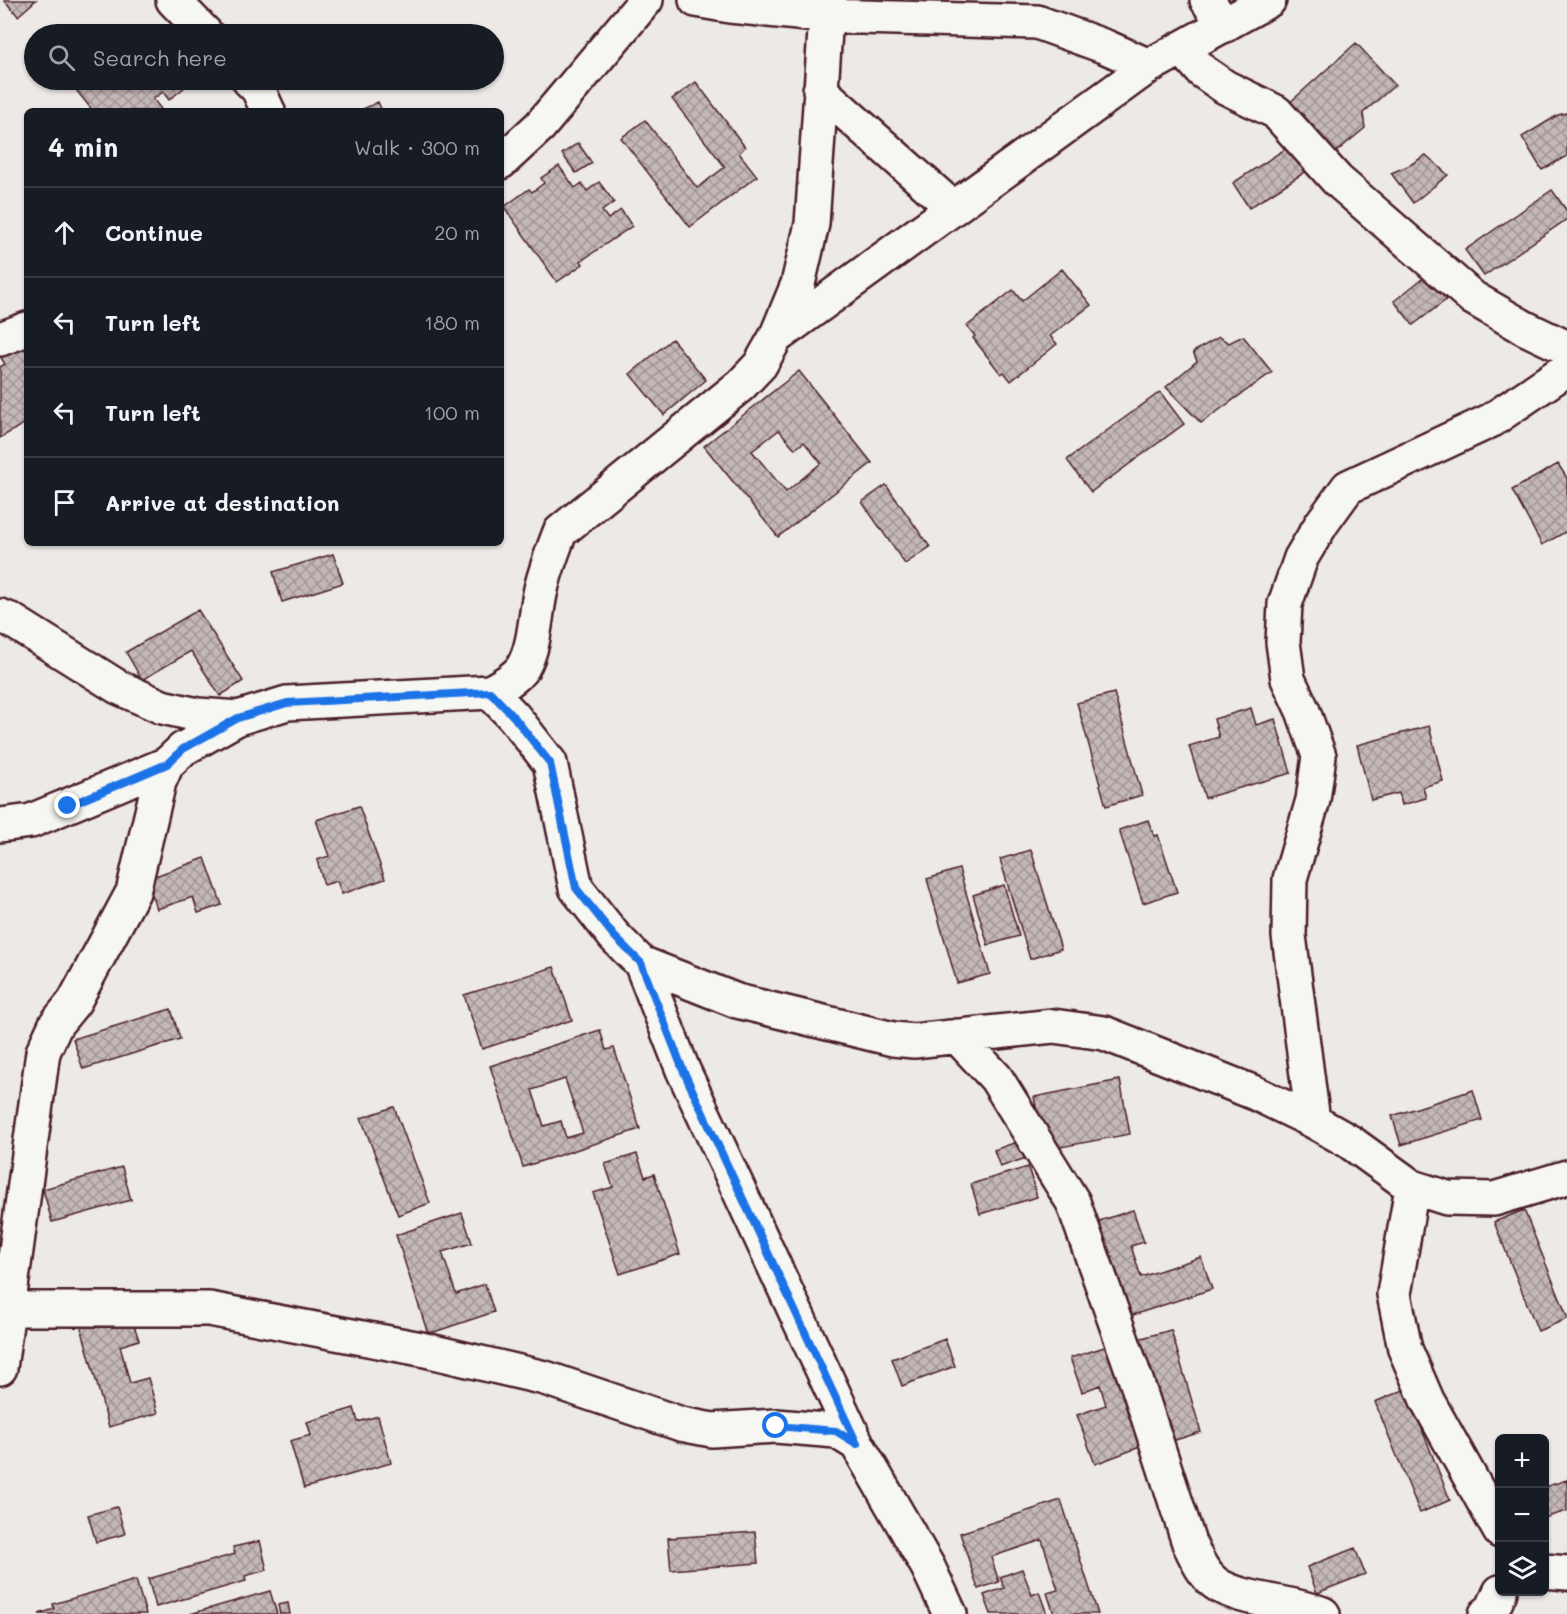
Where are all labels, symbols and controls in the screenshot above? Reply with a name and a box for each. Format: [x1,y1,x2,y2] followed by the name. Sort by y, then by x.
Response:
[24,24,504,90] search box
[45,41,78,74] icon: search
[93,43,227,72] text: Search here
[48,130,118,164] text: 4 min
[354,134,480,160] text: Walk · 300 m
[48,216,81,249] icon: ahead
[105,218,203,247] text: Continue
[434,219,480,245] text: 20 m
[48,306,81,339] icon: left
[105,308,201,337] text: Turn left
[424,309,480,335] text: 180 m
[48,396,81,429] icon: left
[105,398,201,427] text: Turn left
[424,399,480,425] text: 100 m
[48,486,81,519] icon: arrive
[105,488,340,517] text: Arrive at destination
[54,792,80,818] route end
[762,1412,788,1438] route start
[1495,1434,1549,1596] map controls
[1495,1434,1549,1488] button: +
[1495,1488,1549,1542] button: −
[1495,1542,1549,1596] button: layers

